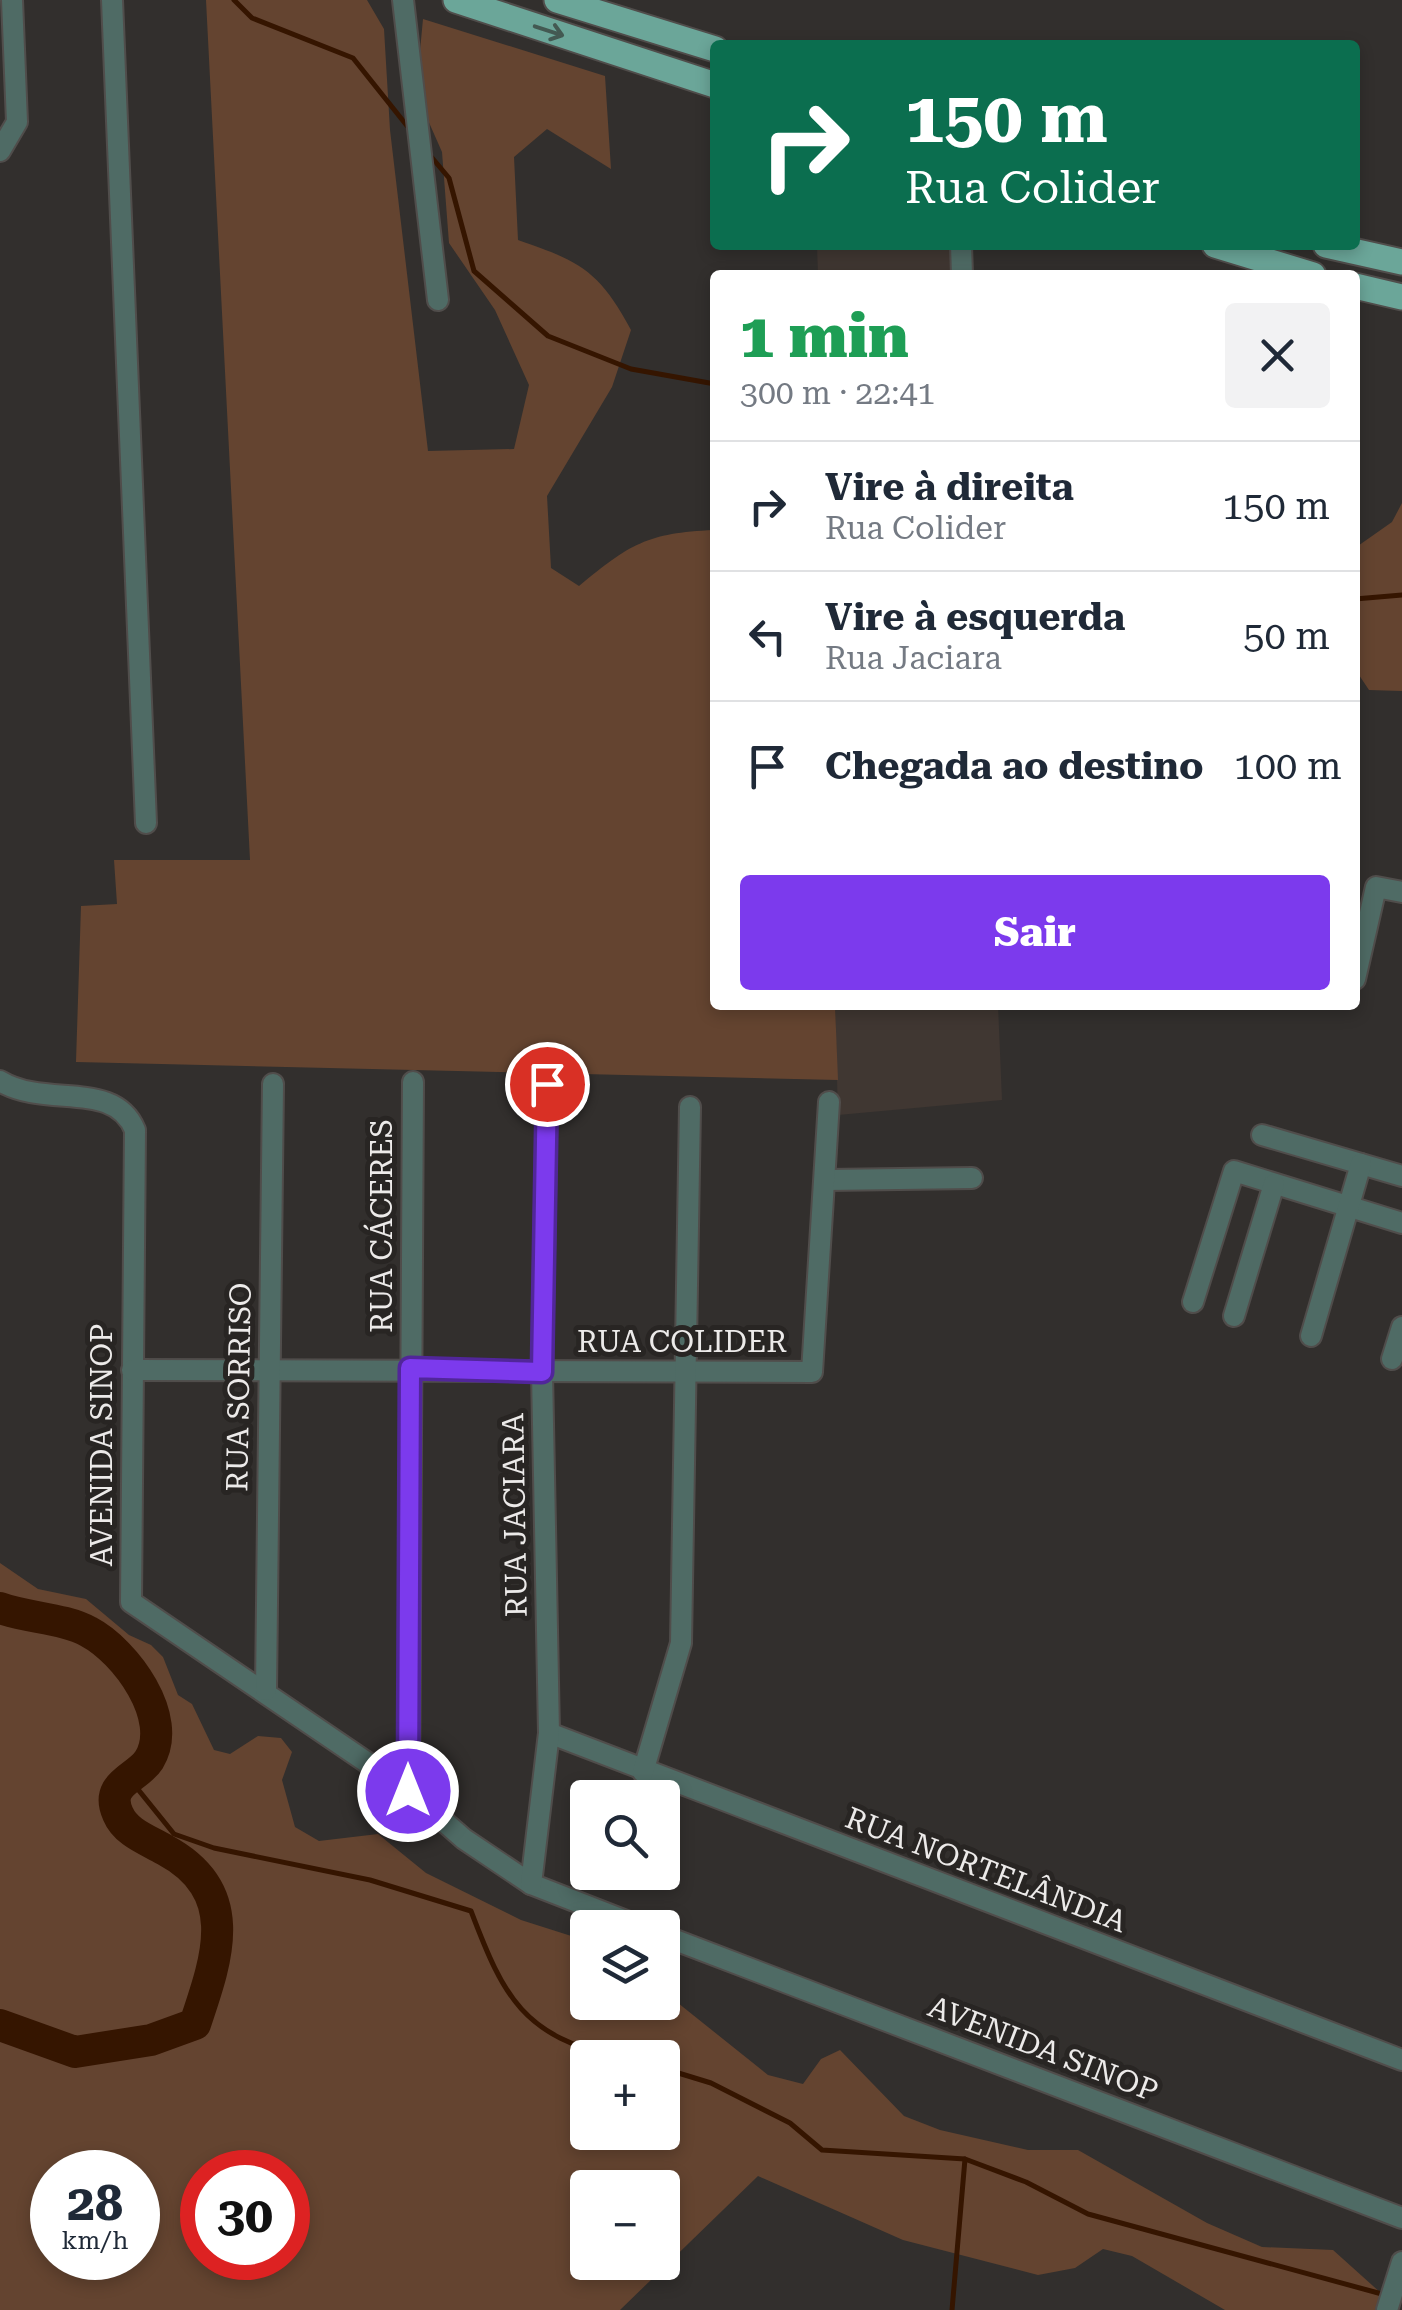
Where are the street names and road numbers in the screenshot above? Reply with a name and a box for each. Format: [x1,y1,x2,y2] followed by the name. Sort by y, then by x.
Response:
[363,1119,399,1333] street label: RUA CÁCERES
[219,1282,258,1492] street label: RUA SORRISO
[84,1324,119,1566] street label: AVENIDA SINOP
[577,1324,787,1359] street label: RUA COLIDER
[495,1413,534,1617] street label: RUA JACIARA
[841,1800,1132,1939] street label: RUA NORTELÂNDIA
[924,1989,1163,2108] street label: AVENIDA SINOP

